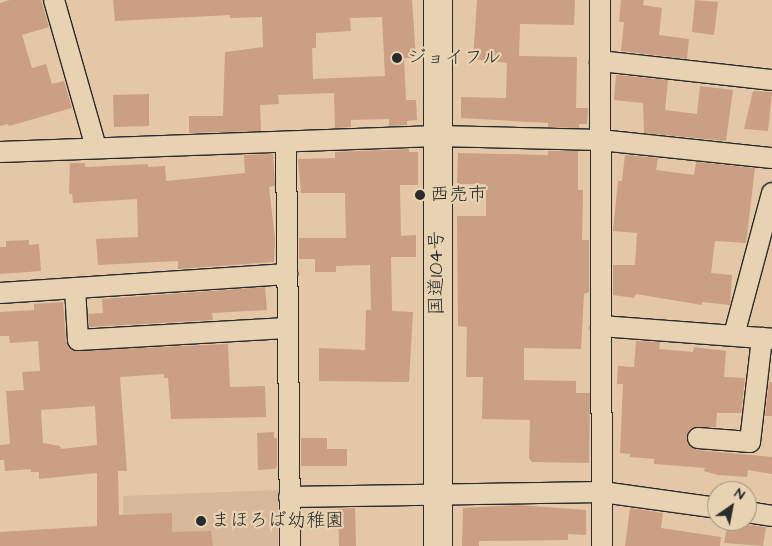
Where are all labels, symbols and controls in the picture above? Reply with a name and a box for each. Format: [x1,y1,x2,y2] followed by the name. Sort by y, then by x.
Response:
[407,47,502,69] place label: ジョイフル
[391,52,403,64] marker: ジョイフル
[430,184,487,206] place label: 西売市
[414,189,426,201] marker: 西売市
[426,231,448,315] street label: 国道104号
[707,481,757,531] north arrow
[730,483,749,505] text: N
[211,510,344,532] place label: まほろば幼稚園
[195,515,207,527] marker: まほろば幼稚園

